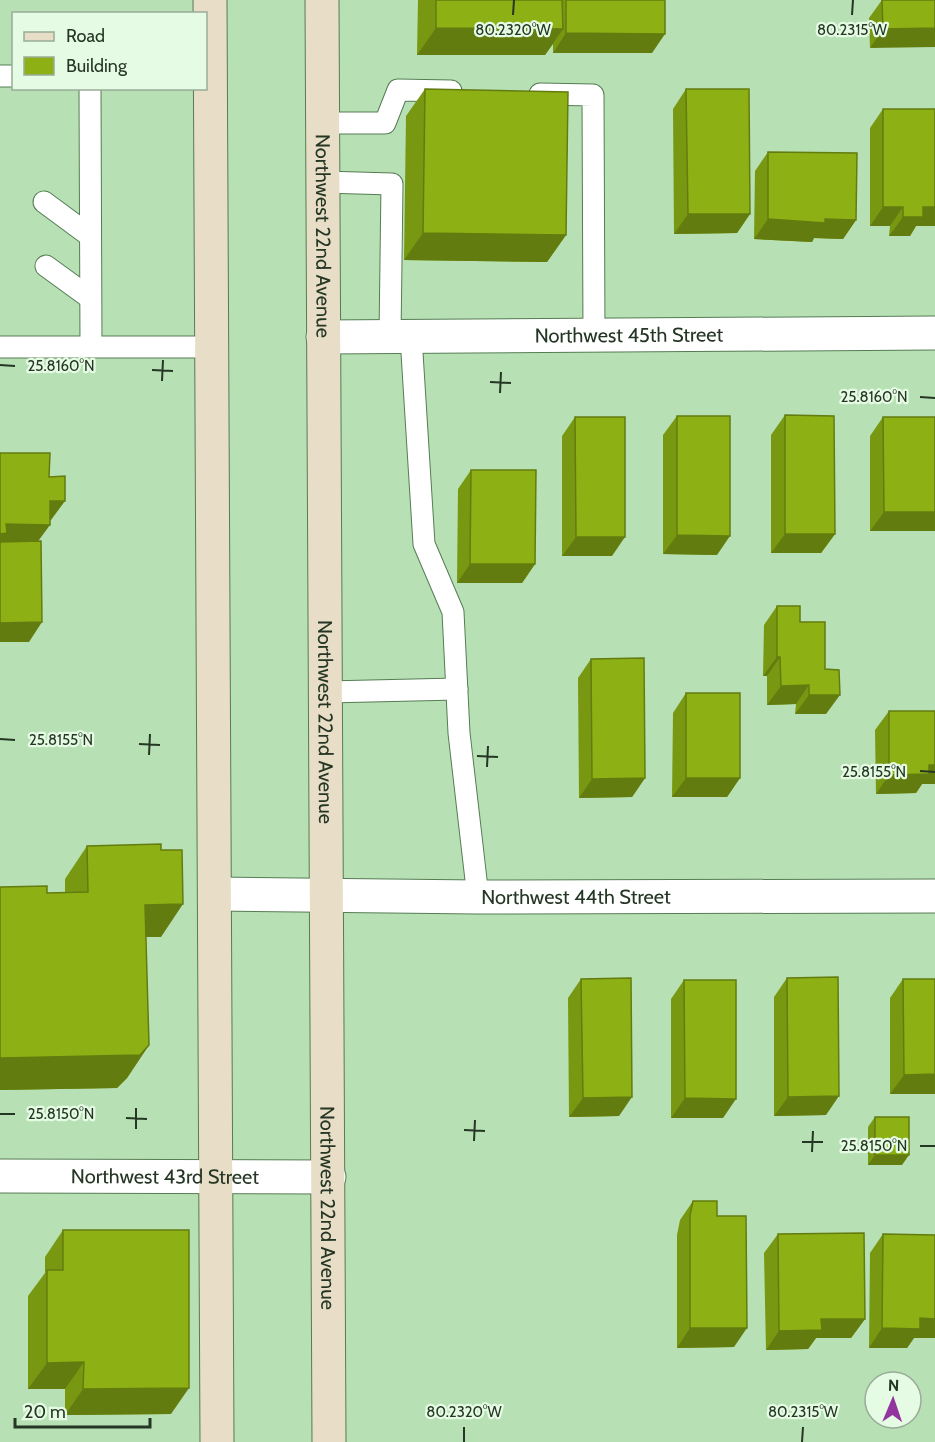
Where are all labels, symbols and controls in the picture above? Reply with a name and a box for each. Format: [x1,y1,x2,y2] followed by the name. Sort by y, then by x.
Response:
[12,12,207,90] legend
[475,21,551,39] text: 80.2320°W
[817,21,888,39] text: 80.2315°W
[66,25,105,47] text: Road
[66,55,128,77] text: Building
[311,134,336,338] street label: Northwest 22nd Avenue
[535,322,724,348] street label: Northwest 45th Street
[28,357,95,375] text: 25.8160°N
[841,388,908,406] text: 25.8160°N
[313,620,338,824] street label: Northwest 22nd Avenue
[29,731,93,749] text: 25.8155°N
[842,763,906,781] text: 25.8155°N
[481,885,671,909] street label: Northwest 44th Street
[28,1105,94,1123] text: 25.8150°N
[315,1106,340,1310] street label: Northwest 22nd Avenue
[841,1137,907,1155] text: 25.8150°N
[71,1164,259,1189] street label: Northwest 43rd Street
[863,1370,923,1430] north arrow
[888,1376,899,1395] text: N
[15,1391,150,1429] scale bar
[24,1401,66,1423] text: 20 m
[426,1403,502,1421] text: 80.2320°W
[768,1403,839,1421] text: 80.2315°W

